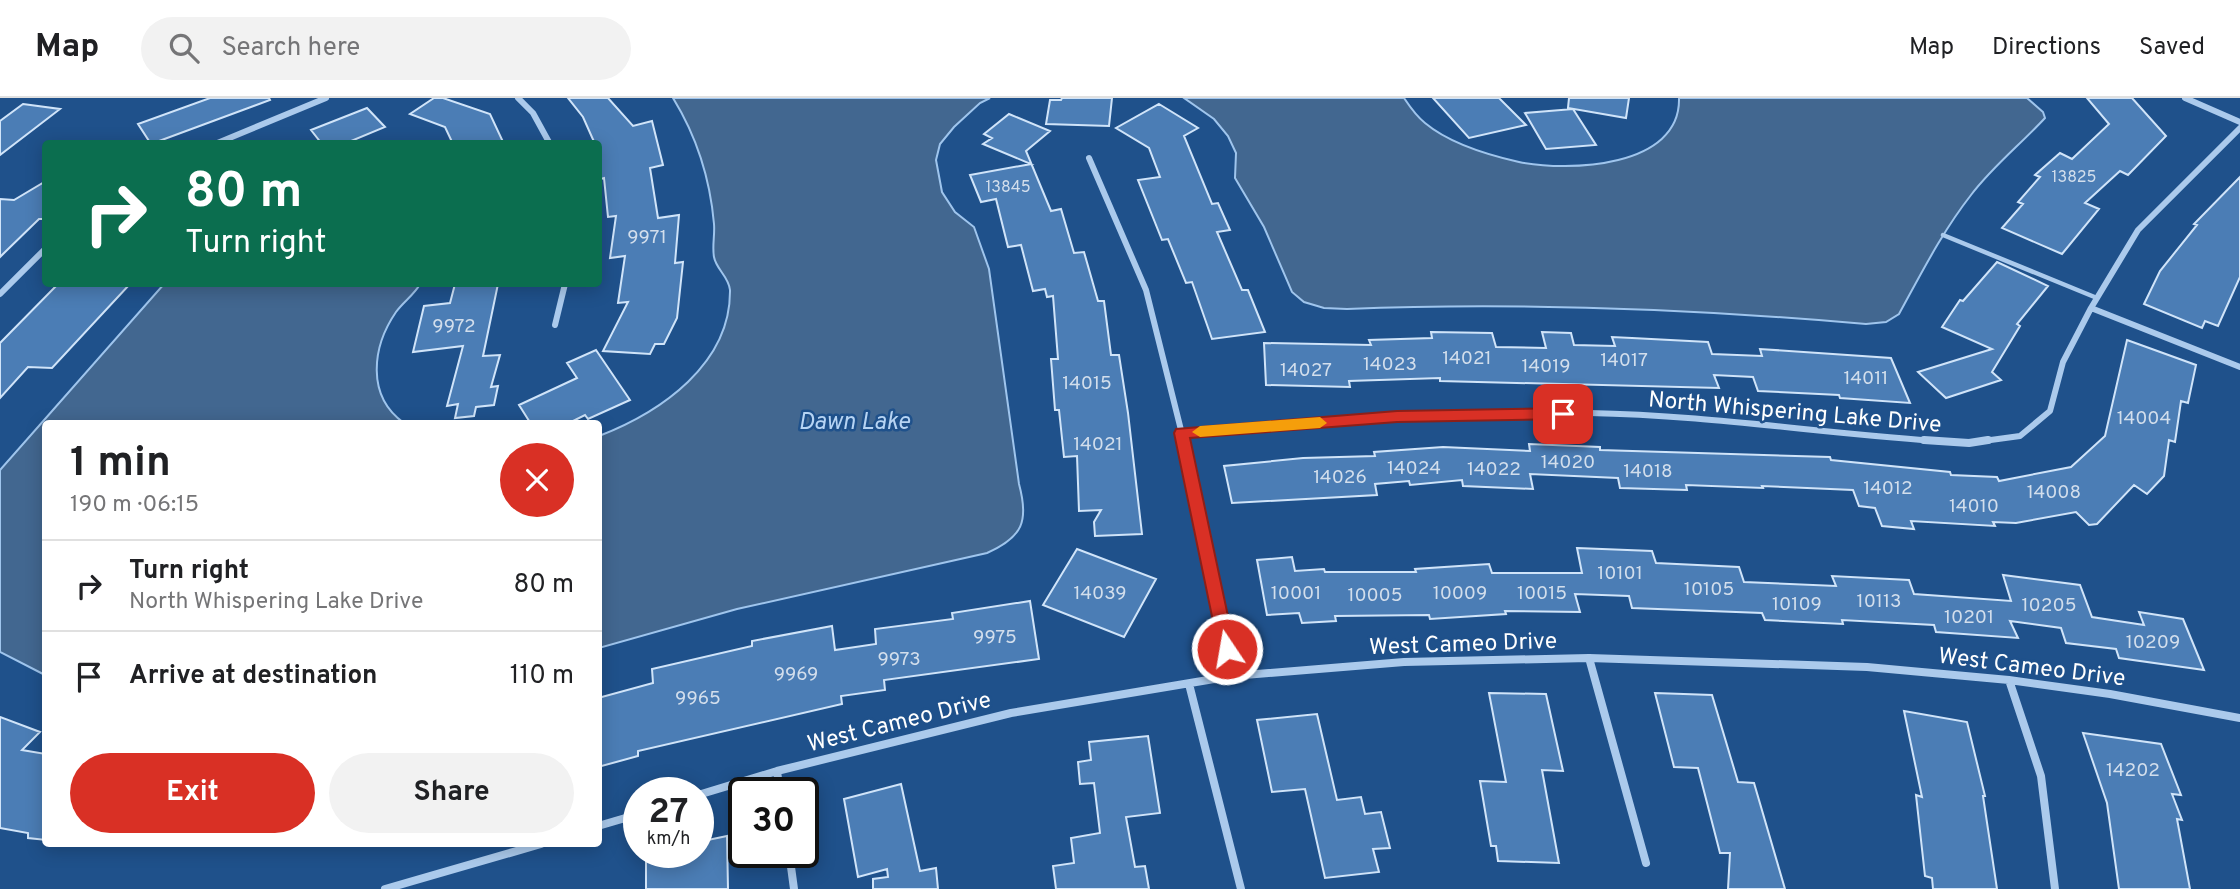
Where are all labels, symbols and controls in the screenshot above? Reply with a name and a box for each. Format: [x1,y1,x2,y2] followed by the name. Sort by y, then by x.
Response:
[141,17,631,80] search box
[35,27,99,69] text: Map
[165,29,203,67] icon: search
[221,32,360,65] text: Search here
[1909,33,1954,63] text: Map
[1992,33,2101,63] text: Directions
[2139,33,2205,63] text: Saved
[185,163,302,225] text: 80 m
[70,168,161,259] icon: right
[2052,168,2096,188] house number: 13825
[985,178,1031,198] house number: 13845
[185,224,327,264] text: Turn right
[627,226,667,250] house number: 9971
[432,315,476,339] house number: 9972
[1442,347,1492,371] house number: 14021
[1600,349,1648,373] house number: 14017
[1363,353,1417,377] house number: 14023
[1521,355,1571,379] house number: 14019
[1280,359,1332,383] house number: 14027
[1844,367,1888,391] house number: 14011
[1062,372,1112,396] house number: 14015
[1533,384,1593,444] pin
[1647,386,1943,441] street label: North Whispering Lake Drive
[1544,395,1582,433] icon: arrive
[2117,407,2171,431] house number: 14004
[798,408,910,438] water label: Dawn Lake
[1073,433,1123,457] house number: 14021
[70,438,171,491] text: 1 min
[500,443,574,517] button: close
[1541,451,1595,475] house number: 14020
[1387,457,1441,481] house number: 14024
[1467,458,1521,482] house number: 14022
[1623,460,1673,484] house number: 14018
[1313,466,1367,490] house number: 14026
[1863,477,1913,501] house number: 14012
[2027,481,2081,505] house number: 14008
[70,491,199,520] text: 190 m · 06:15
[1949,495,1999,519] house number: 14010
[129,555,249,588] text: Turn right
[1597,562,1643,586] house number: 10101
[70,567,108,605] icon: right
[514,569,574,602] text: 80 m
[1684,578,1734,602] house number: 10105
[1073,582,1127,606] house number: 14039
[1271,582,1321,606] house number: 10001
[1433,582,1487,606] house number: 10009
[1517,582,1567,606] house number: 10015
[1347,584,1403,608] house number: 10005
[129,588,423,617] text: North Whispering Lake Drive
[1857,590,1901,614] house number: 10113
[1772,593,1822,617] house number: 10109
[2022,594,2076,618] house number: 10205
[1944,606,1994,630] house number: 10201
[1190,612,1264,686] position arrow
[973,626,1017,650] house number: 9975
[1368,628,1558,663] street label: West Cameo Drive
[2126,631,2180,655] house number: 10209
[1936,643,2127,694] street label: West Cameo Drive
[877,648,921,672] house number: 9973
[70,658,108,696] icon: arrive
[129,660,377,693] text: Arrive at destination
[510,660,574,693] text: 110 m
[774,663,818,687] house number: 9969
[675,687,721,711] house number: 9965
[805,687,994,760] street label: West Cameo Drive
[70,753,315,833] button: Exit
[329,753,574,833] button: Share
[2106,759,2160,783] house number: 14202
[728,777,819,868] speed limit sign: 30
[649,791,688,835] text: 27
[647,828,690,851] text: km/h

